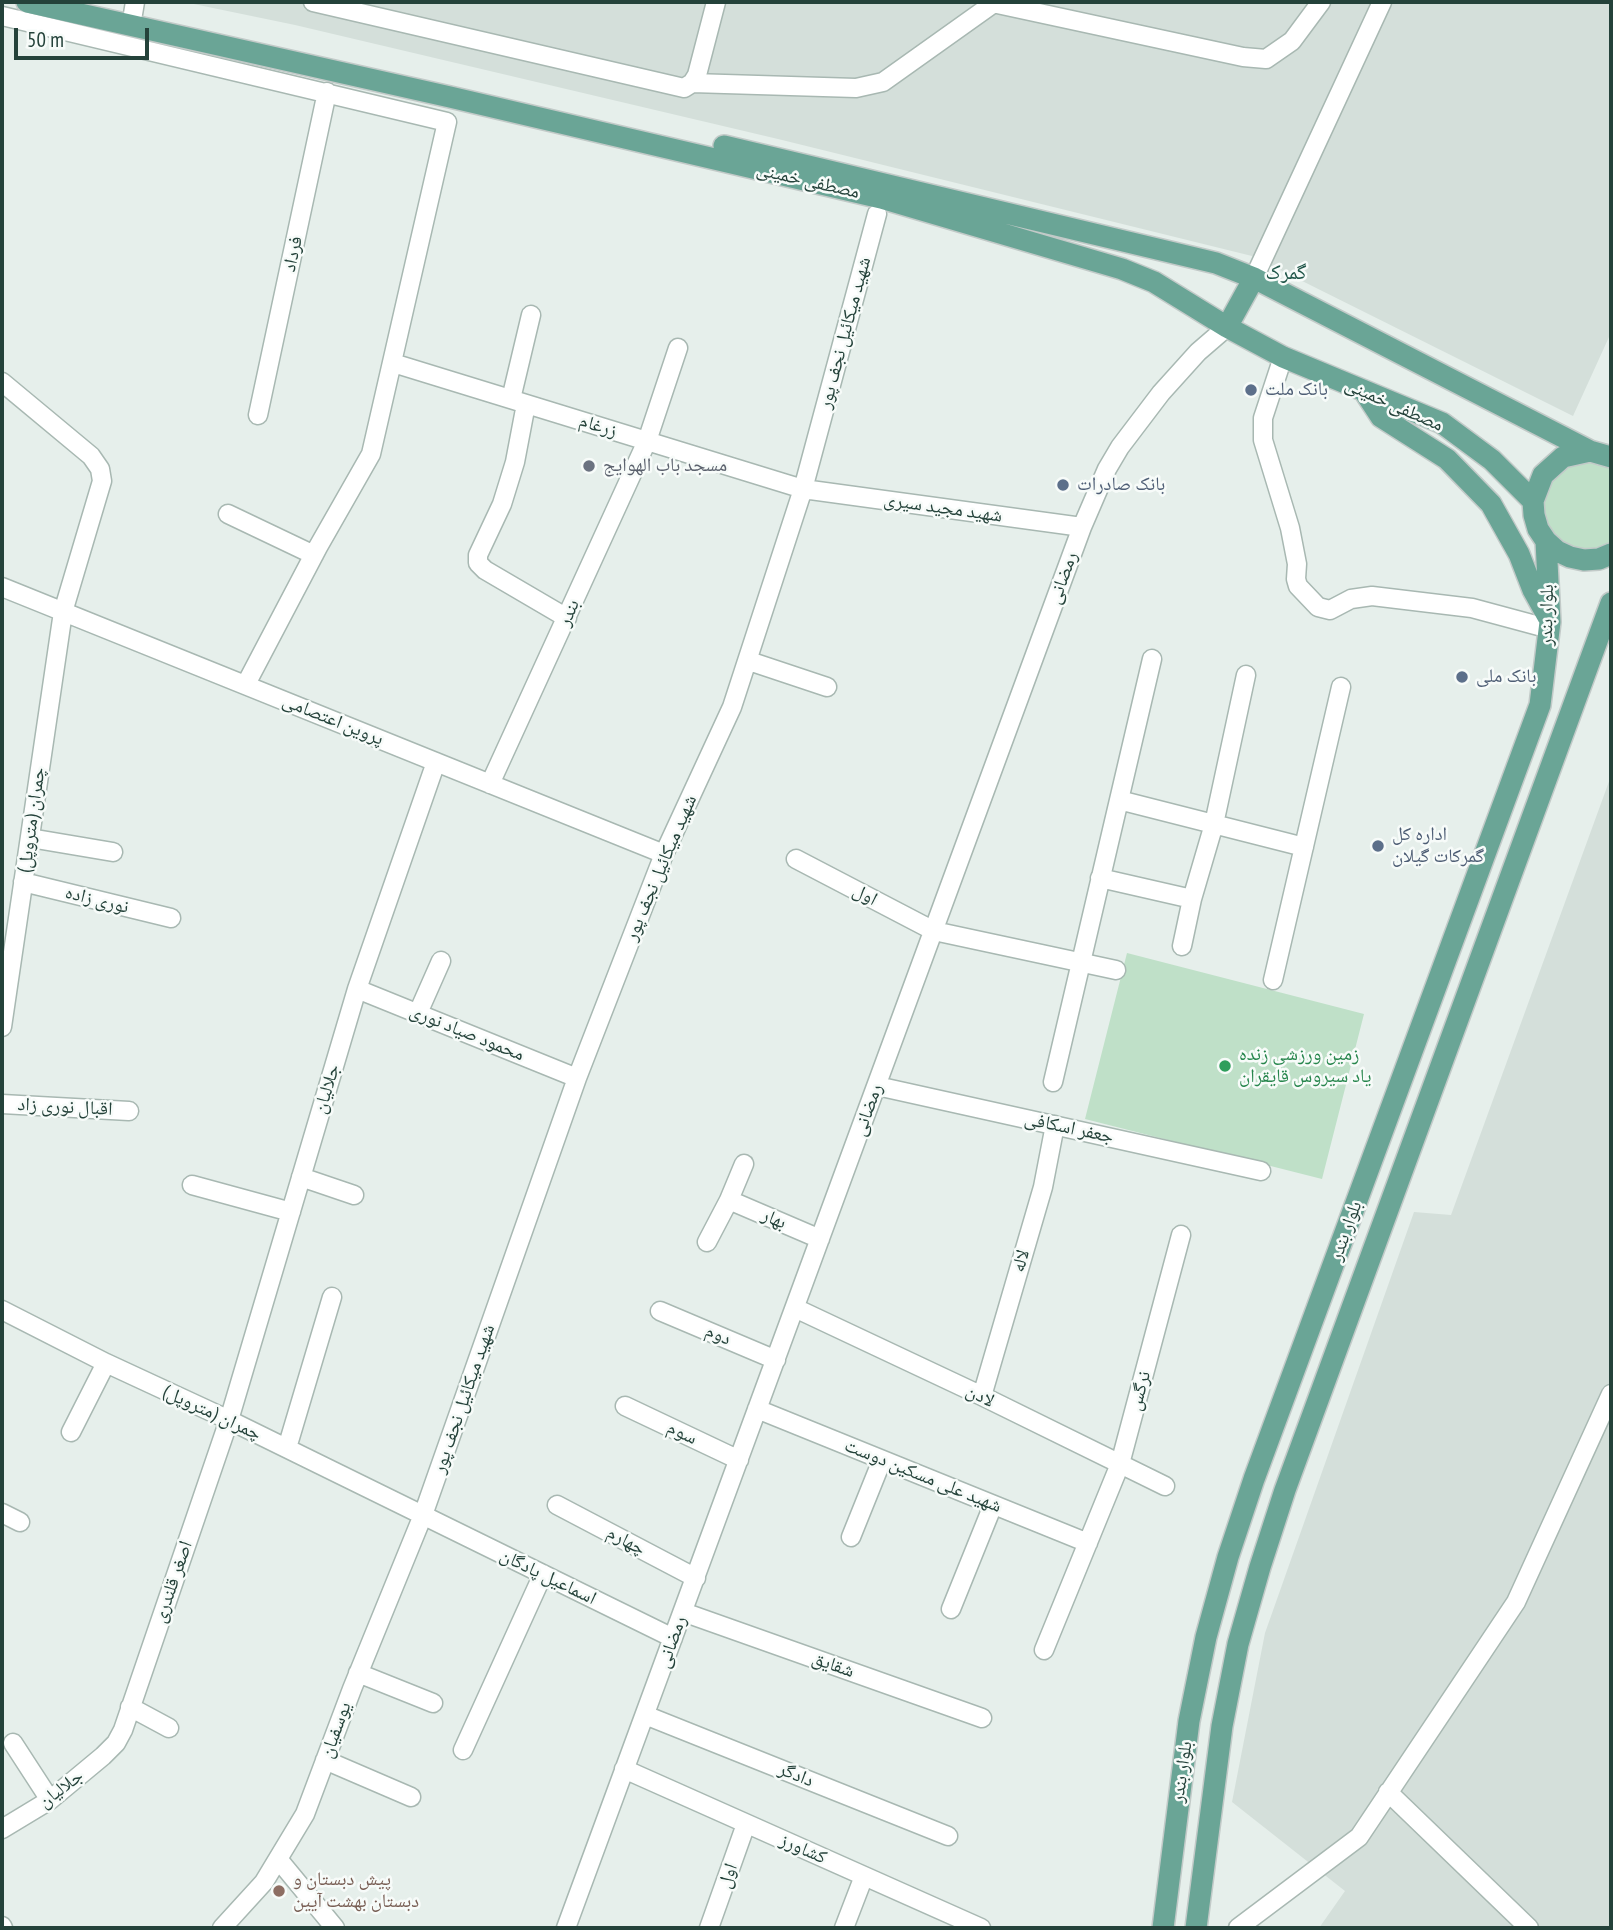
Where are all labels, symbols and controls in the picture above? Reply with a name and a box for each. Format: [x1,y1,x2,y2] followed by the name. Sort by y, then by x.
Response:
[18,14,152,58] scale bar
[27,26,64,53] text: 50 m
[754,158,862,204] street label: مصطفی خمینی
[278,234,308,274] street label: فرداد
[814,255,876,411] street label: شهید میکائیل نجف پور
[1265,260,1307,286] district label: گمرک
[1341,373,1447,437] street label: مصطفی خمینی
[1265,379,1328,401] place label: بانک ملت
[1243,382,1259,398] marker: بانک ملت
[576,409,620,443] street label: زرغام
[603,455,727,477] place label: مسجد باب الهوایج
[581,458,597,474] marker: مسجد باب الهوایج
[1077,474,1165,496] place label: بانک صادرات
[1055,477,1071,493] marker: بانک صادرات
[882,488,1004,528] street label: شهید مجید سیری
[1043,549,1083,607] street label: رمضانی
[1535,584,1559,646] street label: بلوار بندر
[553,596,585,630] street label: بندر
[1476,666,1536,688] place label: بانک ملی
[1454,669,1470,685] marker: بانک ملی
[279,689,387,751] street label: پروین اعتصامی
[13,766,51,874] street label: چمران (متروپل)
[620,792,702,944] street label: شهید میکائیل نجف پور
[1392,824,1484,868] place label: اداره کل گمرکات گیلان
[1370,838,1386,854] marker: اداره کل گمرکات گیلان
[849,879,881,911] street label: اول
[63,881,131,919] street label: نوری زاده
[406,1000,528,1066] street label: محمود صیاد نوری
[1239,1044,1371,1088] place label: زمین ورزشی زنده یاد سیروس قایقران
[1217,1058,1233,1074] marker: زمین ورزشی زنده یاد سیروس قایقران
[309,1062,345,1116] street label: جلالیان
[848,1081,888,1139] street label: رمضانی
[17,1093,113,1121] street label: اقبال نوری زاد
[1022,1107,1116,1149] street label: جعفر اسکافی
[1325,1198,1367,1264] street label: بلوار بندر
[758,1204,790,1234] street label: بهار
[1007,1247,1035,1275] street label: لاله
[702,1319,734,1351] street label: دوم
[428,1321,500,1477] street label: شهید میکائیل نجف پور
[1124,1369,1156,1413] street label: نرگس
[962,1379,998,1413] street label: لادن
[159,1380,265,1446] street label: چمران (متروپل)
[663,1416,701,1450] street label: سوم
[841,1434,1005,1518] street label: شهید علی مسکین دوست
[603,1521,649,1561] street label: چهارم
[148,1538,198,1626] street label: اصغر قلندری
[496,1544,600,1610] street label: اسماعیل پادگان
[652,1613,692,1671] street label: رمضانی
[809,1647,857,1683] street label: شقایق
[315,1699,357,1761] street label: یوسفیان
[1166,1740,1198,1804] street label: بلوار بندر
[775,1758,817,1792] street label: دادگر
[34,1765,88,1813] street label: جلالیان
[776,1829,830,1869] street label: کشاورز
[713,1861,743,1891] street label: اول
[293,1869,419,1913] place label: پیش دبستان و دبستان بهشت آیین
[271,1883,287,1899] marker: پیش دبستان و دبستان بهشت آیین

